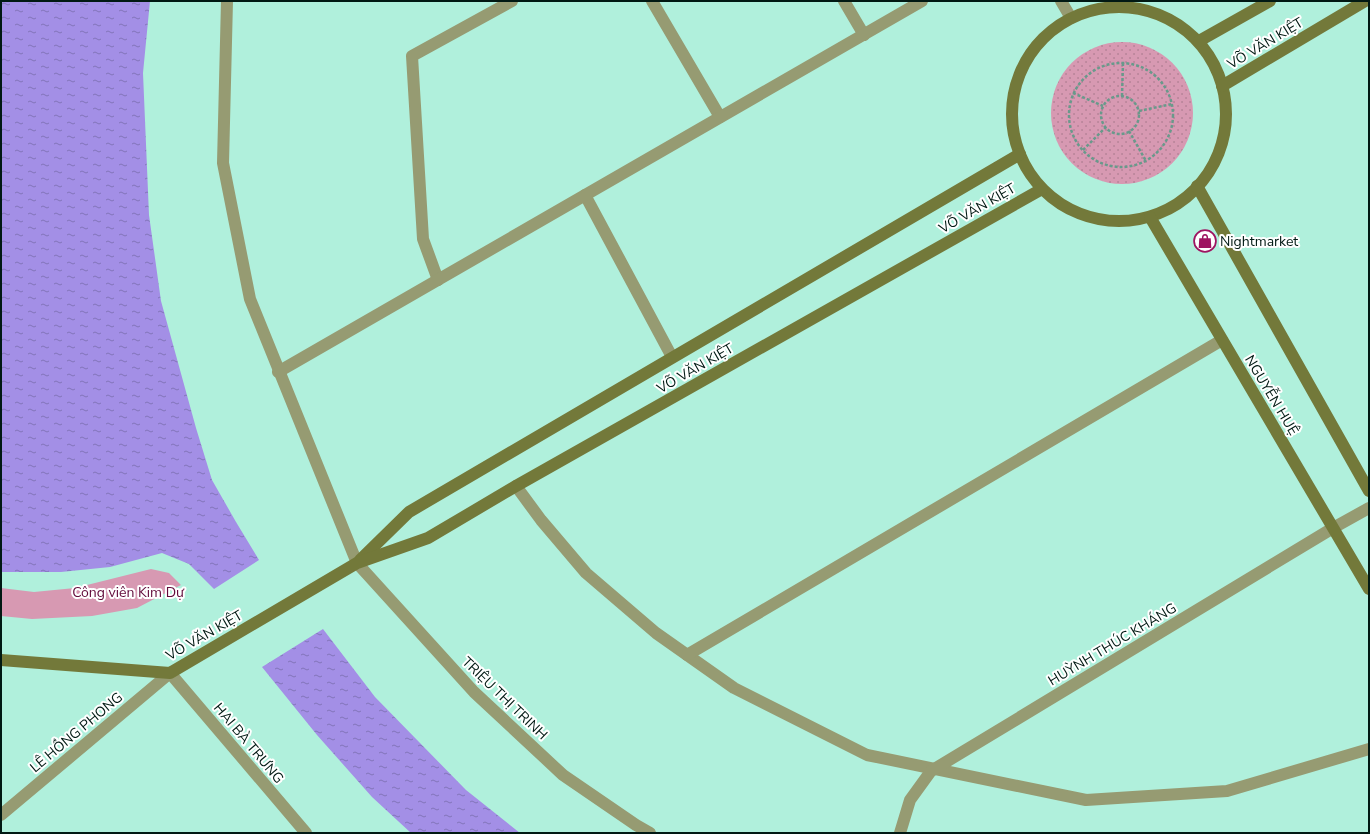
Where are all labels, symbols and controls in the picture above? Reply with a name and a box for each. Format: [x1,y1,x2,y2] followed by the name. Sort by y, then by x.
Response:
[1223,13,1307,74] street label: VÕ VĂN KIỆT
[935,179,1020,239] street label: VÕ VĂN KIỆT
[1192,228,1218,254] shop icon: Nightmarket
[1220,232,1298,251] place label: Nightmarket
[653,339,738,399] street label: VÕ VĂN KIỆT
[1240,351,1304,439] street label: NGUYỄN HUỆ
[72,583,185,602] park label: Công viên Kim Dự
[1045,599,1180,690] street label: HUỲNH THÚC KHÁNG
[162,606,247,666] street label: VÕ VĂN KIỆT
[458,653,552,744] street label: TRIỆU THỊ TRINH
[25,687,127,777] street label: LÊ HỒNG PHONG
[209,699,288,788] street label: HAI BÀ TRƯNG

